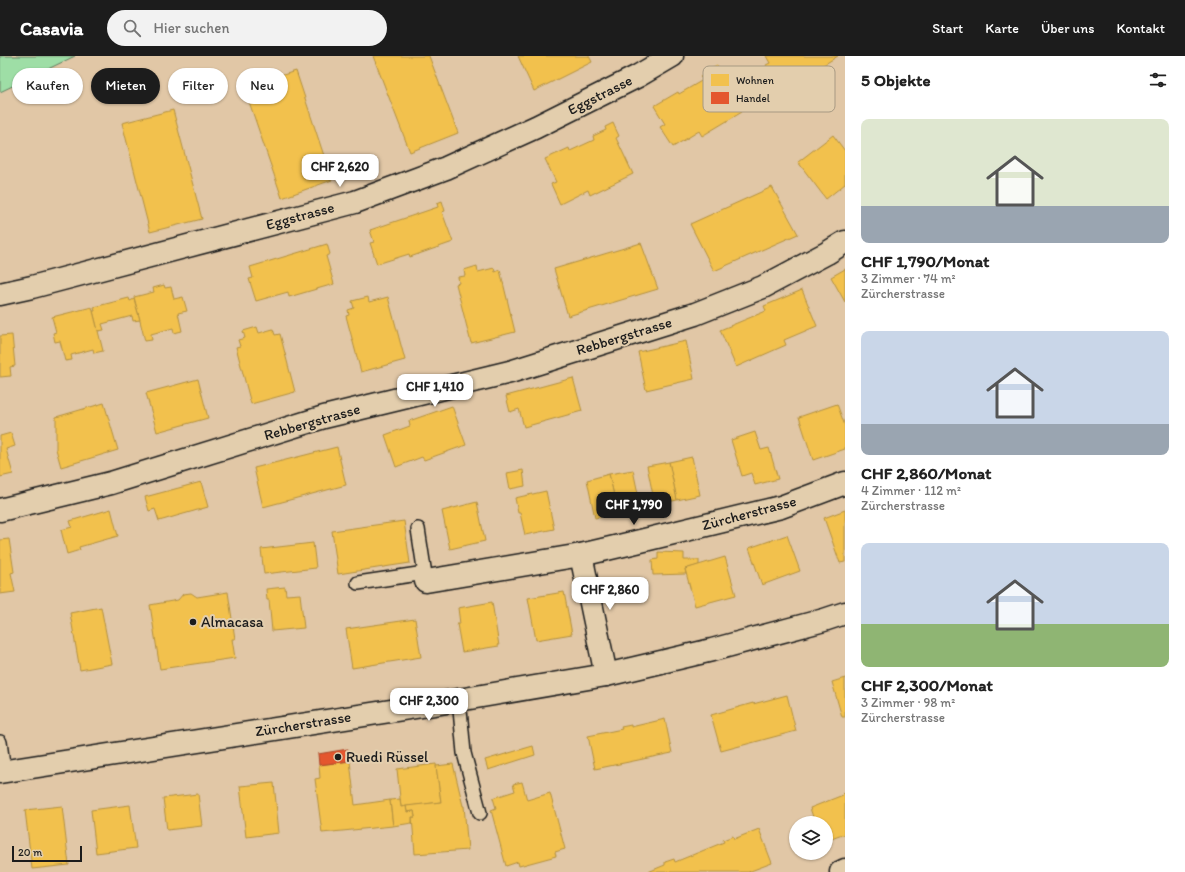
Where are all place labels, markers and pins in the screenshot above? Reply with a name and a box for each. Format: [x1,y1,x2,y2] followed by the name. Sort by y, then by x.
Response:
[294,154,386,188] pin: CHF 2,620
[389,374,481,408] pin: CHF 1,410
[588,492,680,526] pin: CHF 1,790
[564,577,656,611] pin: CHF 2,860
[201,613,264,631] place label: Almacasa
[188,617,198,627] marker: Almacasa
[383,688,475,722] pin: CHF 2,300
[346,748,429,766] place label: Ruedi Rüssel
[333,752,343,762] marker: Ruedi Rüssel

